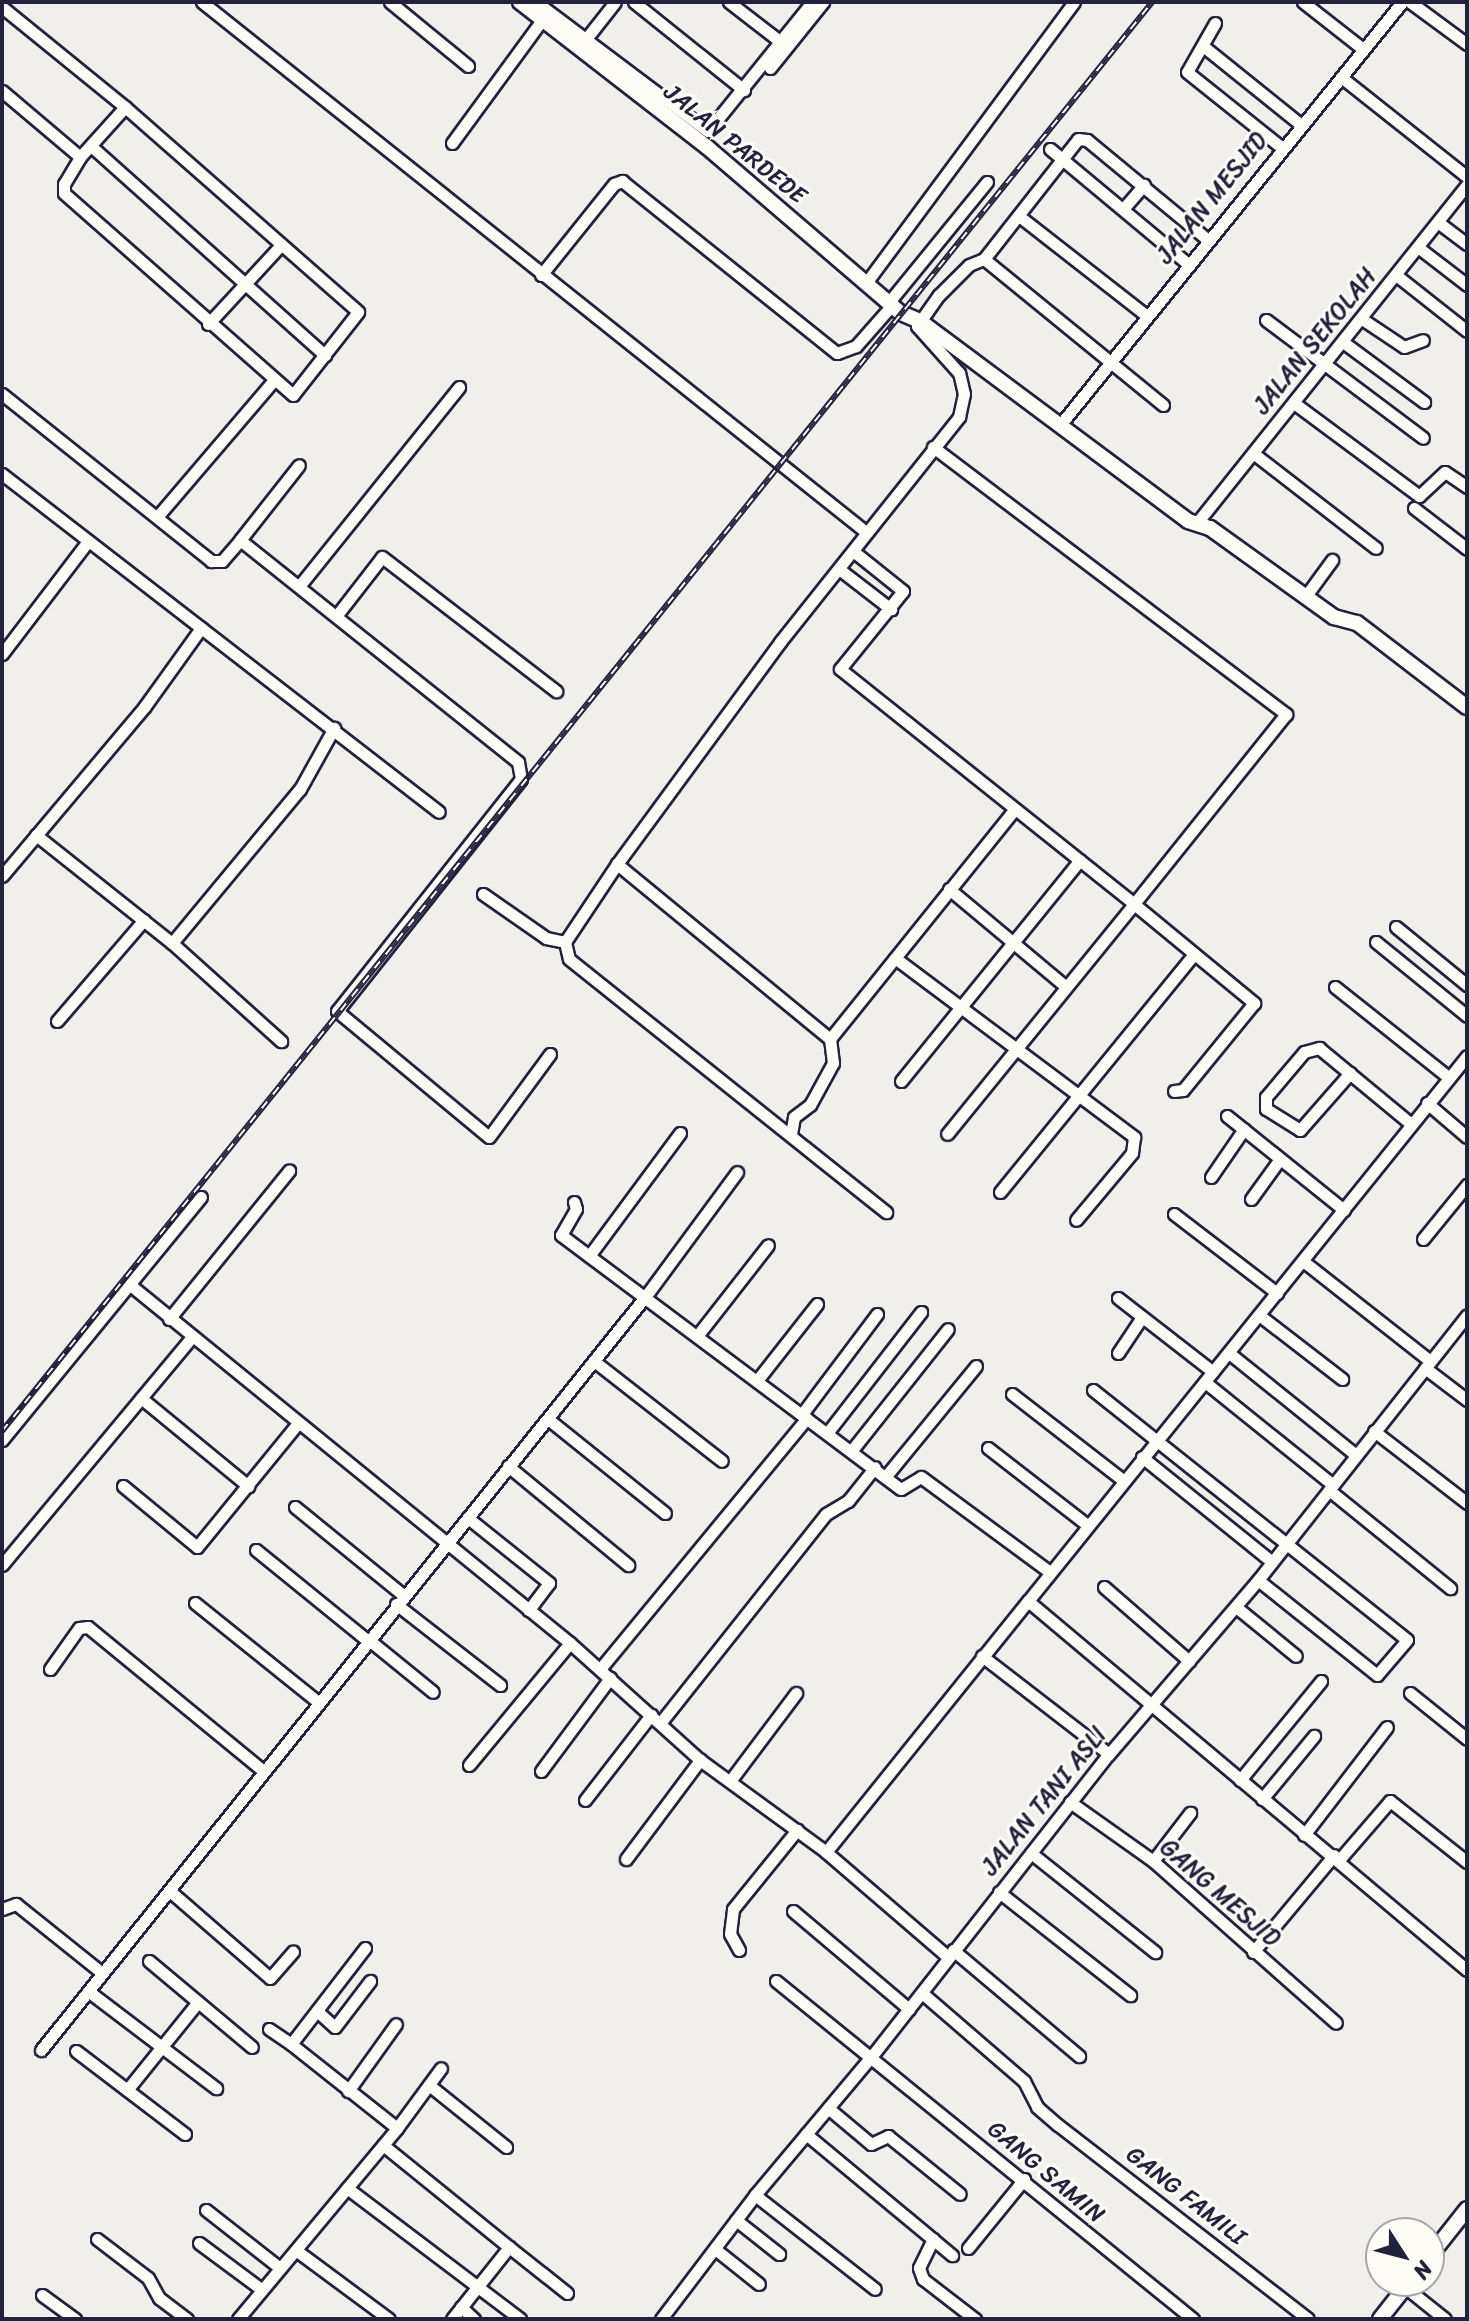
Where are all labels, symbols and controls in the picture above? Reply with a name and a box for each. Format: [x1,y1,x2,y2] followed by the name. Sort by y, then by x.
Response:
[658,78,812,210] street label: JALAN PARDEDE
[1151,128,1273,268] street label: JALAN MESJID
[1247,262,1383,420] street label: JALAN SEKOLAH
[975,1721,1113,1881] street label: JALAN TANI ASLI
[1154,1833,1286,1953] street label: GANG MESJID
[981,2115,1111,2229] street label: GANG SAMIN
[1121,2141,1251,2251] street label: GANG FAMILI
[1365,2217,1445,2297] north arrow
[1403,2253,1443,2288] text: N

